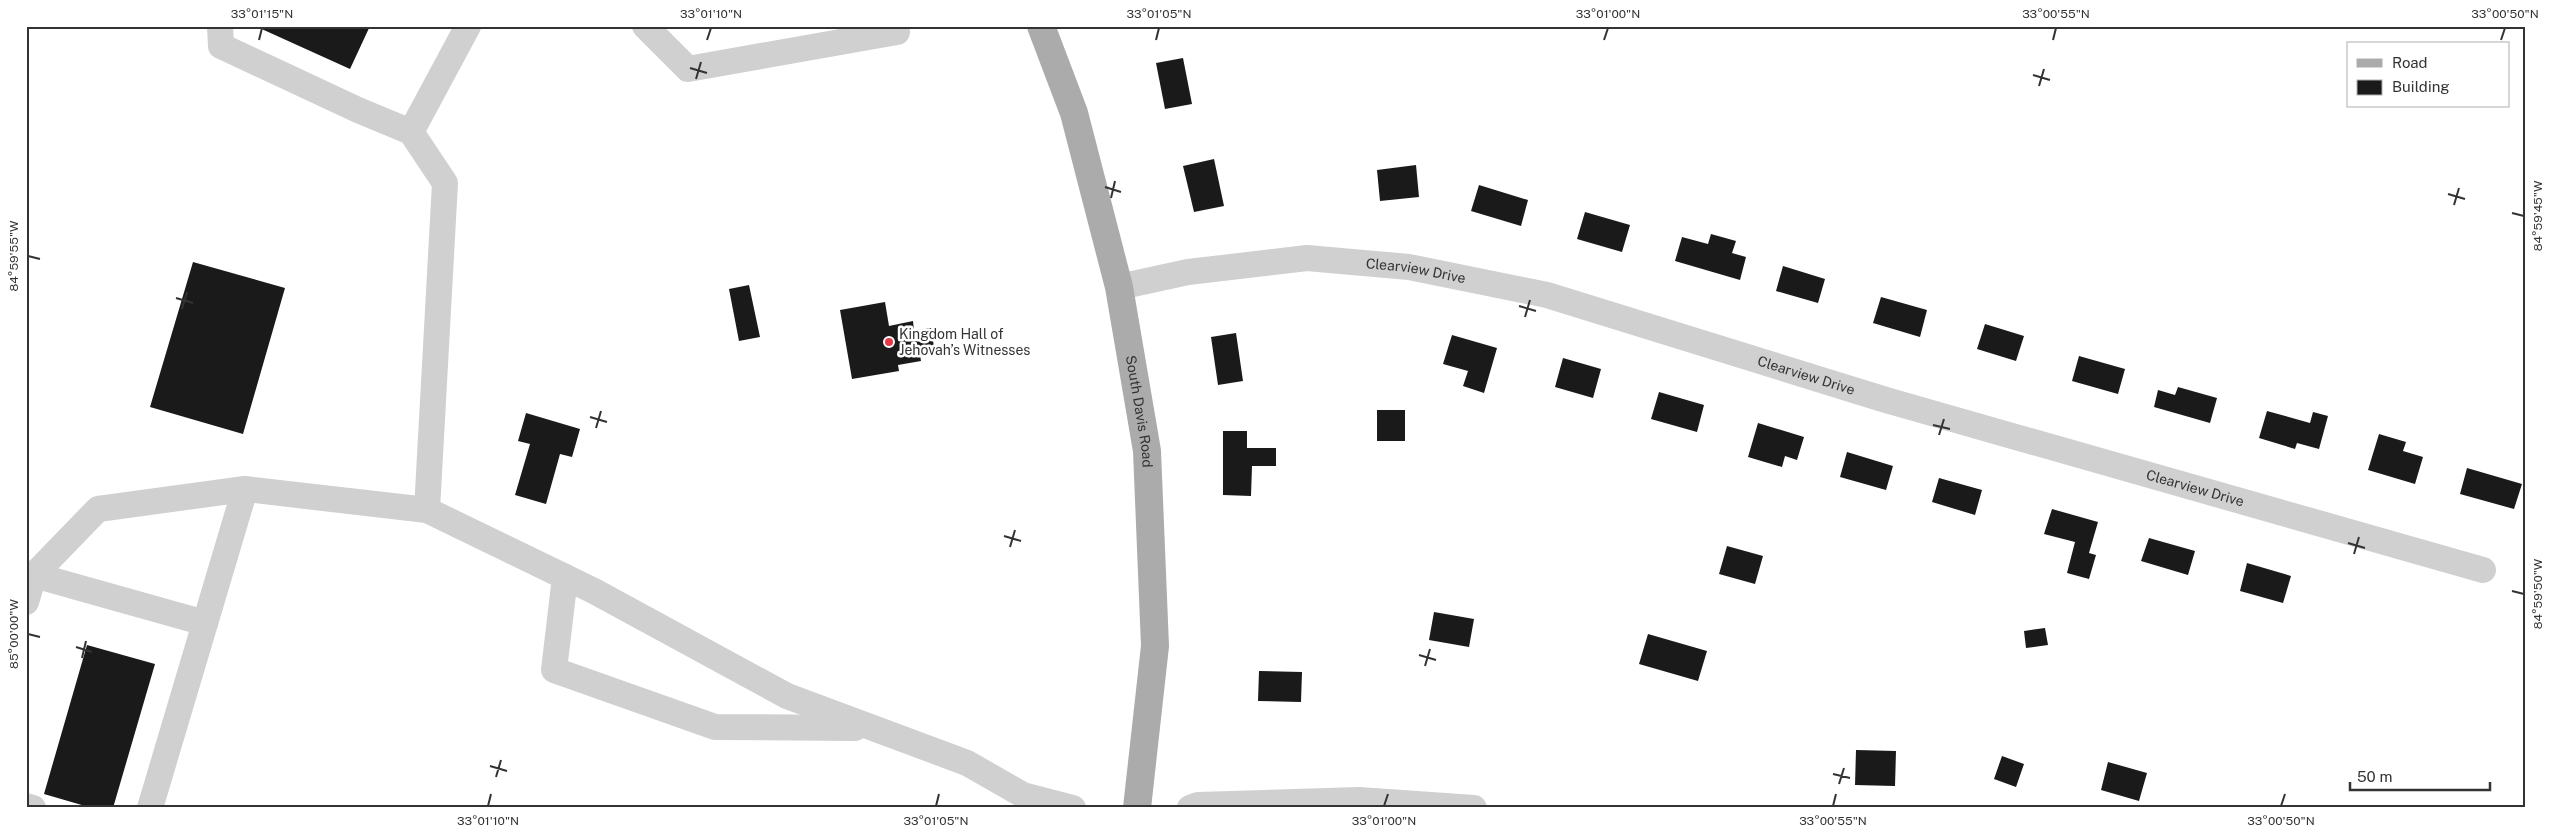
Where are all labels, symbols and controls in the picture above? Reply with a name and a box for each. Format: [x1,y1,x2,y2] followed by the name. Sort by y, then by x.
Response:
[231,7,293,21] text: 33°01'15"N
[680,7,742,21] text: 33°01'10"N
[1127,7,1192,21] text: 33°01'05"N
[1576,7,1640,21] text: 33°01'00"N
[2022,7,2090,21] text: 33°00'55"N
[2471,7,2539,21] text: 33°00'50"N
[2347,42,2510,108] legend
[2392,54,2428,71] text: Road
[2392,78,2450,95] text: Building
[2531,180,2545,251] text: 84°59'45"W
[7,220,21,291] text: 84°59'55"W
[1365,255,1467,286] street label: Clearview Drive
[899,326,1030,358] place label: Kingdom Hall of Jehovah’s Witnesses
[883,336,895,348] marker: Kingdom Hall of Jehovah’s Witnesses
[1756,353,1857,398] street label: Clearview Drive
[1123,354,1156,468] street label: South Davis Road
[2144,467,2246,510] street label: Clearview Drive
[2531,558,2545,629] text: 84°59'50"W
[7,599,21,669] text: 85°00'00"W
[2350,759,2490,791] scale bar
[2357,768,2392,785] text: 50 m
[457,814,519,828] text: 33°01'10"N
[904,814,969,828] text: 33°01'05"N
[1352,814,1416,828] text: 33°01'00"N
[1799,814,1867,828] text: 33°00'55"N
[2247,814,2315,828] text: 33°00'50"N

